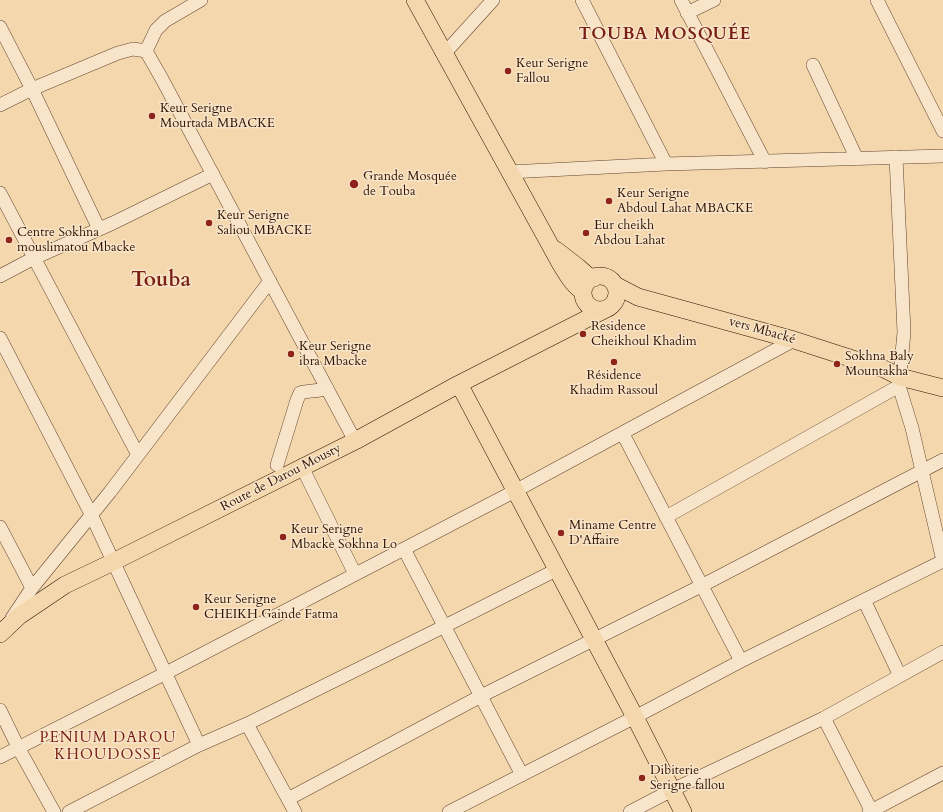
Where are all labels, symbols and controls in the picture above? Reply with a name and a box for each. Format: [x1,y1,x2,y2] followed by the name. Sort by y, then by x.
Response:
[579,25,751,45] district label: TOUBA MOSQUÉE
[516,56,588,87] place label: Keur Serigne Fallou
[503,66,513,76] marker: Keur Serigne Fallou
[160,101,275,132] place label: Keur Serigne Mourtada MBACKE
[147,111,157,121] marker: Keur Serigne Mourtada MBACKE
[363,169,457,200] place label: Grande Mosquée de Touba
[348,178,360,190] marker: Grande Mosquée de Touba
[617,186,753,217] place label: Keur Serigne Abdoul Lahat MBACKE
[604,196,614,206] marker: Keur Serigne Abdoul Lahat MBACKE
[217,208,312,239] place label: Keur Serigne Saliou MBACKE
[204,218,214,228] marker: Keur Serigne Saliou MBACKE
[594,218,665,249] place label: Eur cheikh Abdou Lahat
[17,225,135,256] place label: Centre Sokhna mouslimatou Mbacke
[581,228,591,238] marker: Eur cheikh Abdou Lahat
[4,235,14,245] marker: Centre Sokhna mouslimatou Mbacke
[131,268,191,294] district label: Touba
[727,314,797,348] street label: vers Mbacké
[591,319,697,350] place label: Residence Cheikhoul Khadim
[578,329,588,339] marker: Residence Cheikhoul Khadim
[299,339,371,370] place label: Keur Serigne ibra Mbacke
[286,349,296,359] marker: Keur Serigne ibra Mbacke
[845,349,914,380] place label: Sokhna Baly Mountakha
[609,357,619,367] marker: Résidence Khadim Rassoul
[832,359,842,369] marker: Sokhna Baly Mountakha
[570,368,658,399] place label: Résidence Khadim Rassoul
[218,441,344,515] street label: Route de Darou Mousty
[569,518,656,549] place label: Miname Centre D'Affaire
[291,522,397,553] place label: Keur Serigne Mbacke Sokhna Lo
[556,528,566,538] marker: Miname Centre D'Affaire
[278,532,288,542] marker: Keur Serigne Mbacke Sokhna Lo
[204,592,338,623] place label: Keur Serigne CHEIKH Gainde Fatma
[191,602,201,612] marker: Keur Serigne CHEIKH Gainde Fatma
[40,730,176,765] district label: PENIUM DAROU KHOUDOSSE
[650,763,725,794] place label: Dibiterie Serigne fallou
[637,773,647,783] marker: Dibiterie Serigne fallou

